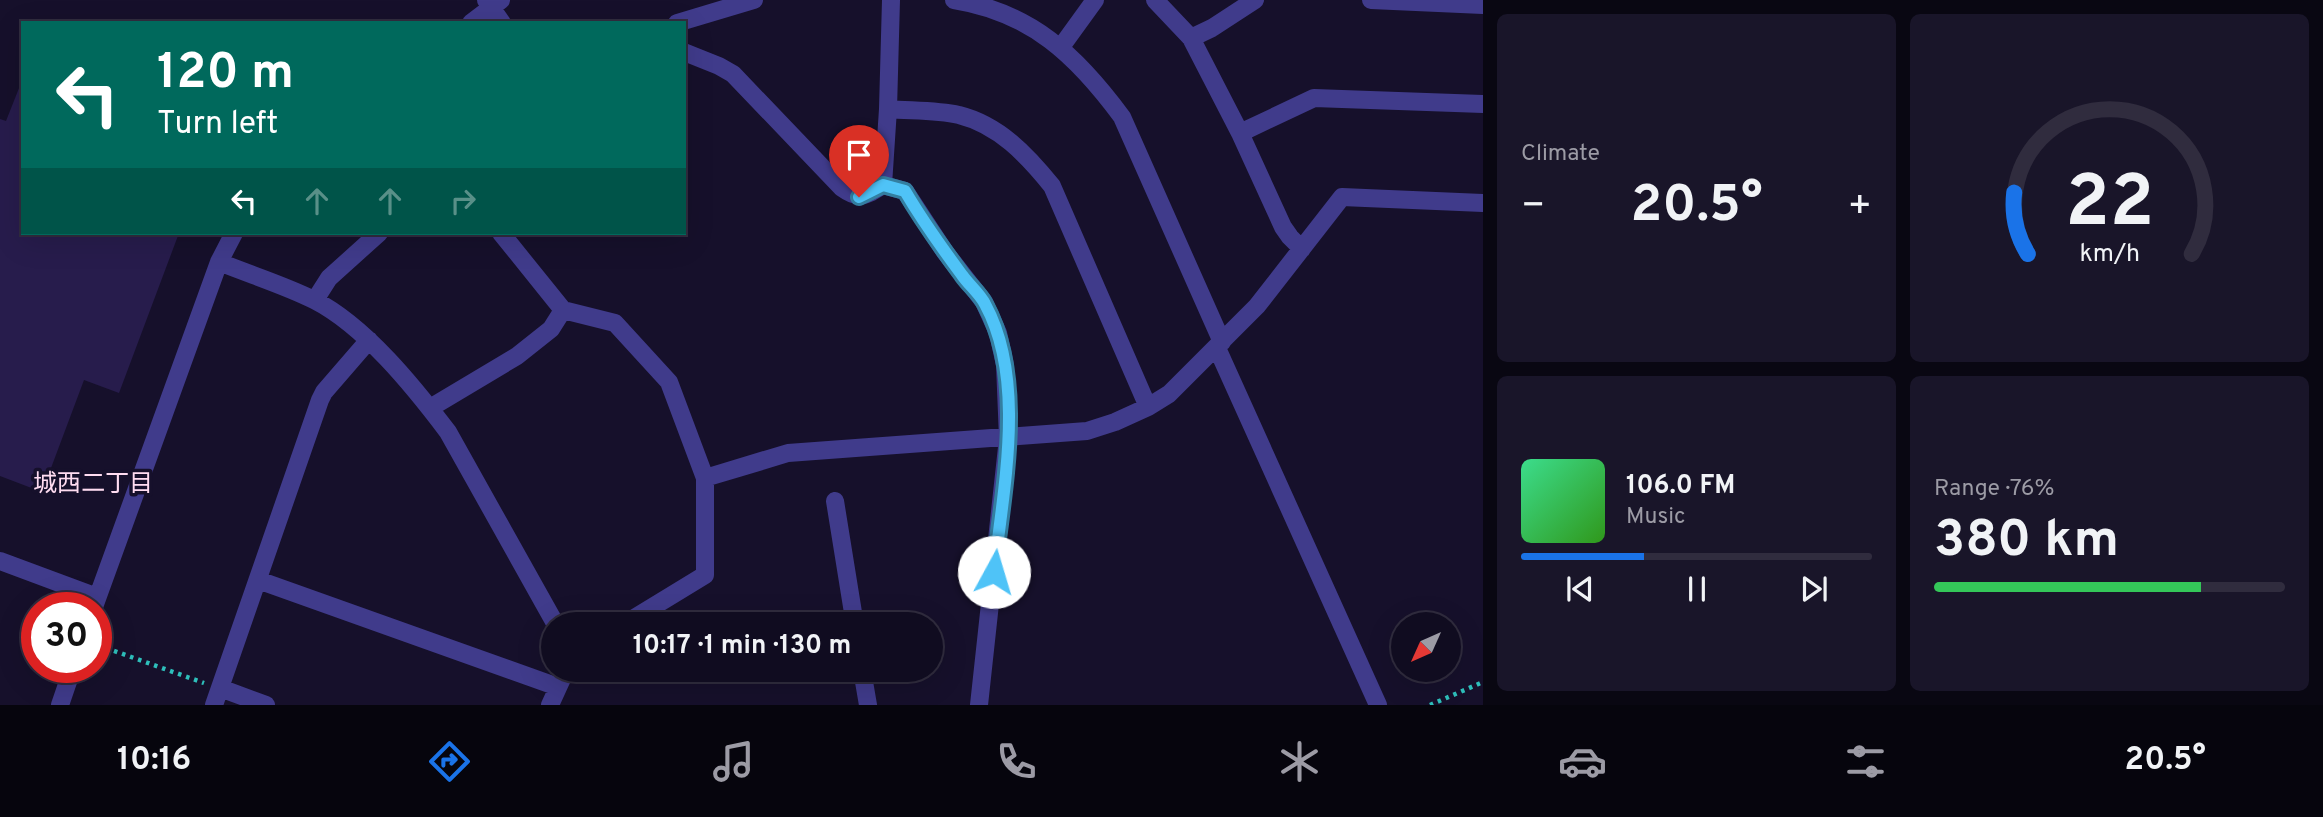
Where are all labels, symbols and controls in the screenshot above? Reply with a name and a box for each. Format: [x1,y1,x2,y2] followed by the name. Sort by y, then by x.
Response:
[157,44,294,106] text: 120 m
[42,49,133,140] icon: left
[157,105,278,145] text: Turn left
[829,125,889,197] pin
[840,136,878,174] icon: arrive
[1521,140,1600,169] text: Climate
[2065,160,2154,252] text: 22
[1630,174,1763,240] text: 20.5°
[225,182,263,220] icon: left
[298,182,336,220] icon: ahead
[371,182,409,220] icon: ahead
[444,182,482,220] icon: right
[1521,183,1546,232] text: −
[1847,183,1872,232] text: +
[2079,239,2140,271] text: km/h
[33,470,153,500] district label: 城西二丁目
[1626,470,1735,503] text: 106.0 FM
[1934,475,2054,504] text: Range · 76%
[1626,503,1686,532] text: Music
[1934,509,2119,575] text: 380 km
[957,535,1031,609] position arrow
[1561,570,1599,608] icon: previous
[1678,570,1716,608] icon: pause
[1795,570,1833,608] icon: next
[21,592,112,683] speed limit sign: 30
[1391,612,1461,682] north arrow
[1391,612,1461,682] map controls
[633,630,851,663] text: 10:17 · 1 min · 130 m
[425,737,474,786] icon: directions
[709,737,758,786] icon: music
[992,737,1041,786] icon: phone
[1275,737,1324,786] icon: climate
[1558,737,1607,786] icon: car
[1841,737,1890,786] icon: filters
[117,741,191,781] text: 10:16
[2125,741,2206,781] text: 20.5°

